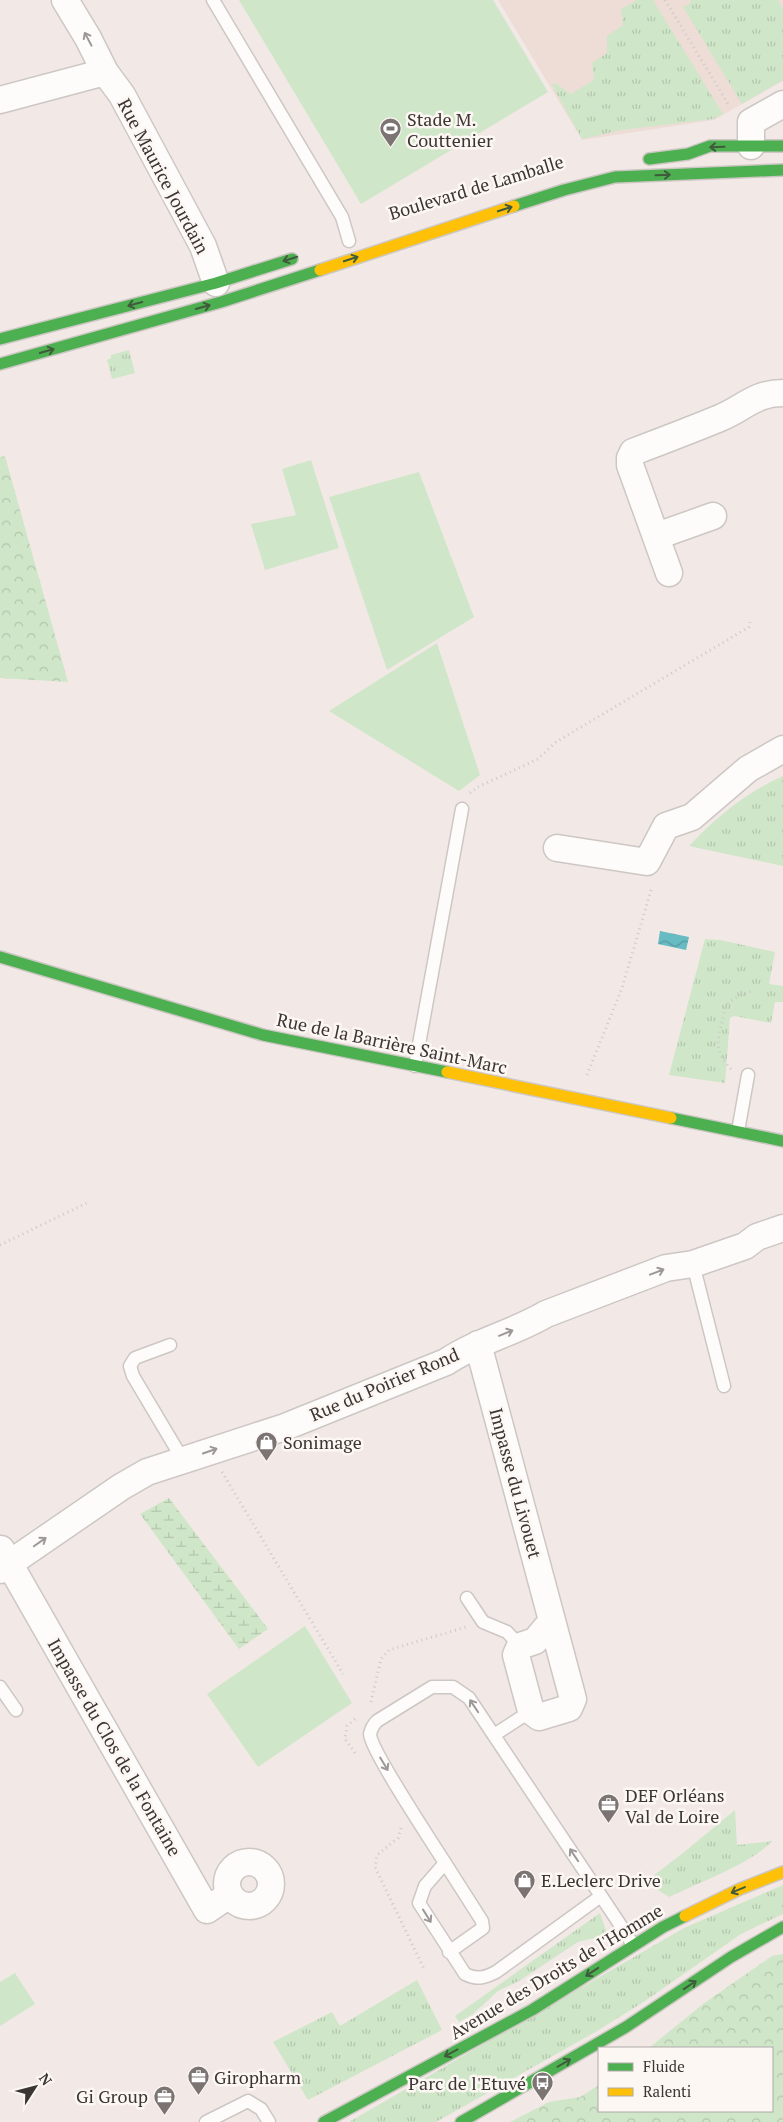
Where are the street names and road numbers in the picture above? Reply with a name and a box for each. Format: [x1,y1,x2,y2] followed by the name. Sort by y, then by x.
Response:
[113,94,215,258] street label: Rue Maurice Jourdain
[386,149,566,225] street label: Boulevard de Lamballe
[275,1007,509,1079] street label: Rue de la Barrière Saint-Marc
[306,1342,462,1426] street label: Rue du Poirier Rond
[484,1405,548,1561] street label: Impasse du Livouet
[43,1634,187,1860] street label: Impasse du Clos de la Fontaine
[445,1898,667,2044] street label: Avenue des Droits de l'Homme

